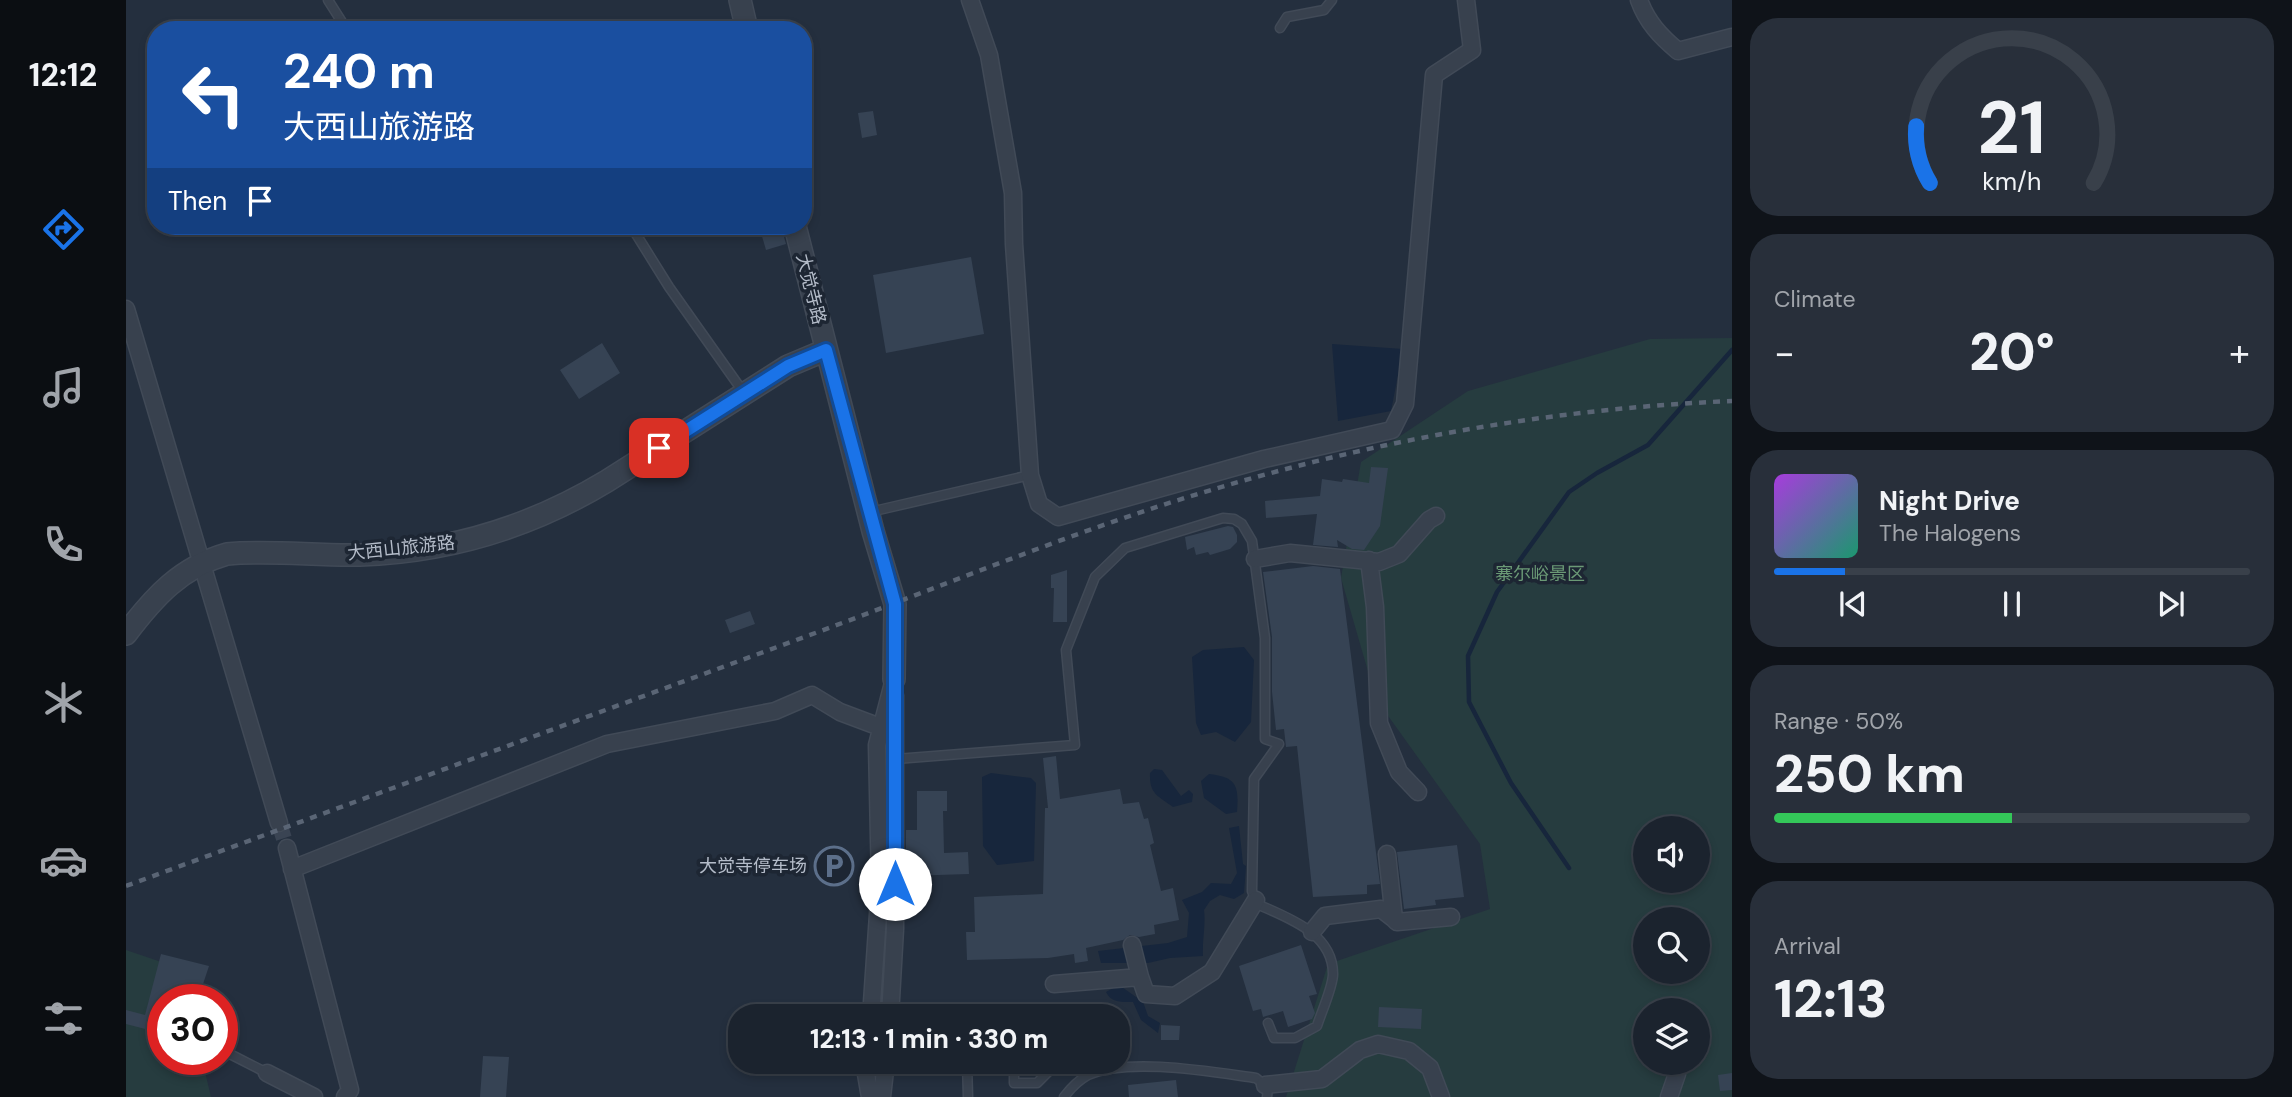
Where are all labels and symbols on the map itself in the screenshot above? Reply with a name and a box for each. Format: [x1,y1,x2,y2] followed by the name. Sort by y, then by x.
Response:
[791,251,831,327] street label: 大觉寺路
[629,418,689,478] pin
[346,530,456,566] street label: 大西山旅游路
[1495,562,1585,586] park label: 寨尔峪景区
[813,845,855,887] parking icon: 大觉寺停车场
[858,847,932,921] position arrow
[699,854,807,878] place label: 大觉寺停车场
[147,984,238,1075] speed limit sign: 30

